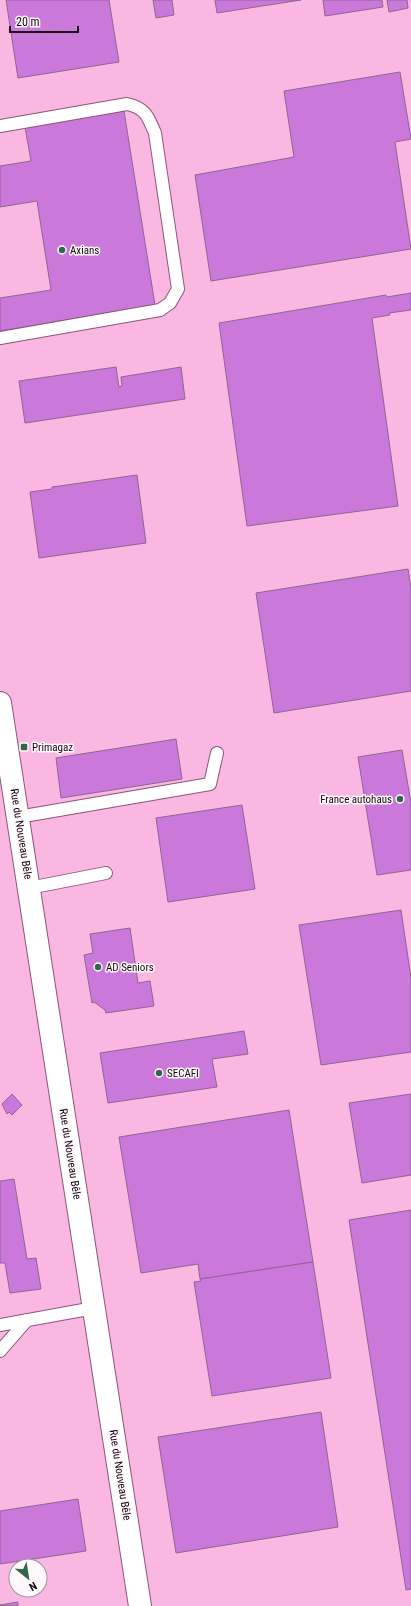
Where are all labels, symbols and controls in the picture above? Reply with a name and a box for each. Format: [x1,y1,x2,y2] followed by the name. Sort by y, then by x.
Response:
[10,8,78,34] scale bar
[16,15,40,29] text: 20 m
[70,244,99,257] place label: Axians
[57,245,67,255] marker: Axians
[32,741,73,754] place label: Primagaz
[19,742,29,752] marker: Primagaz
[7,788,35,880] street label: Rue du Nouveau Bêle
[320,793,392,806] place label: France autohaus
[395,794,405,804] marker: France autohaus
[106,961,154,974] place label: AD Seniors
[93,962,103,972] marker: AD Seniors
[167,1067,199,1080] place label: SECAFI
[154,1068,164,1078] marker: SECAFI
[56,1108,84,1200] street label: Rue du Nouveau Bêle
[106,1429,134,1521] street label: Rue du Nouveau Bêle
[8,1558,48,1598] north arrow
[26,1579,39,1594] text: N

